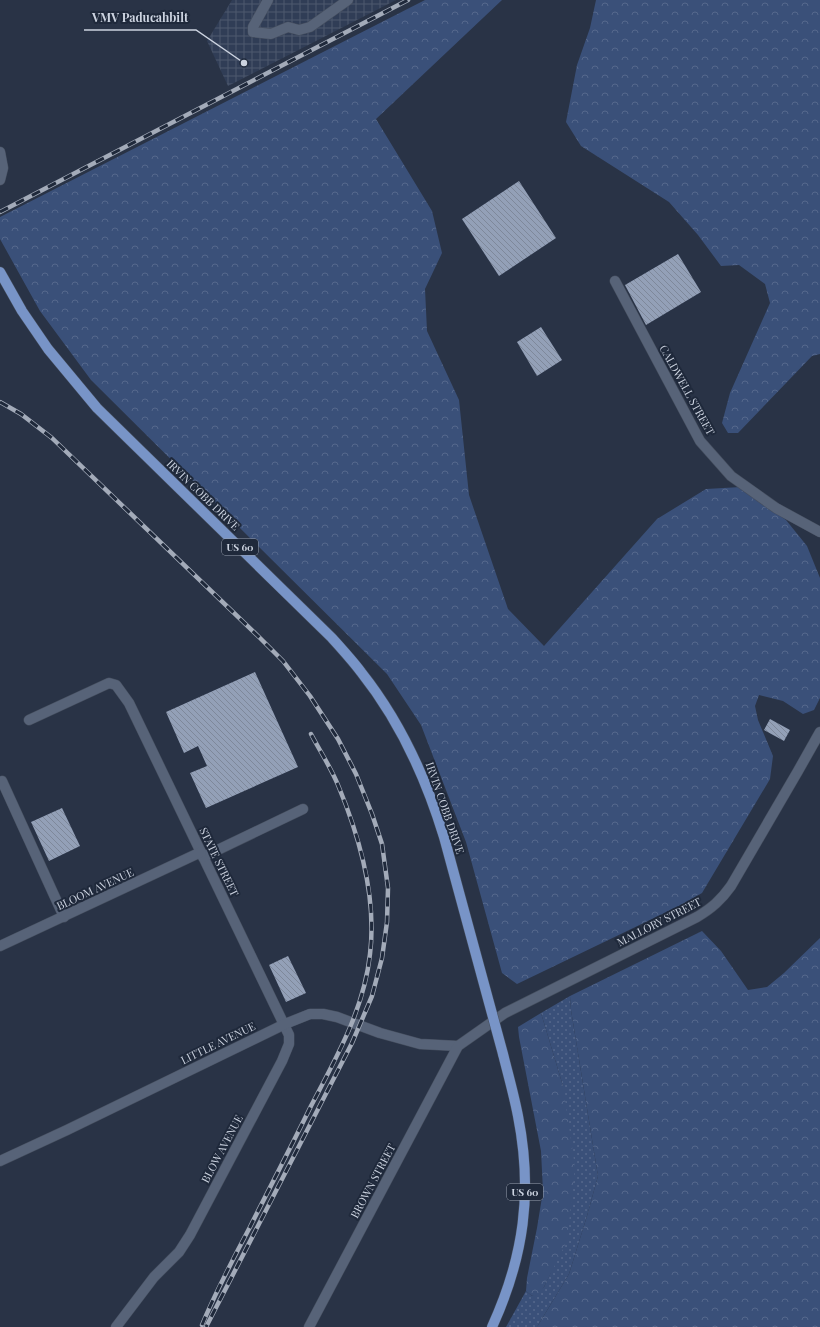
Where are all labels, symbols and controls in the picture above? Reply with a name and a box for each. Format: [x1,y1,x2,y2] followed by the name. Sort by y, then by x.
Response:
[84,6,196,30] callout: VMV Paducahbilt
[91,9,189,25] text: VMV Paducahbilt
[656,342,719,438] street label: CALDWELL STREET
[164,456,243,534] street label: IRVIN COBB DRIVE
[222,539,258,555] road number: US 60
[423,760,468,856] street label: IRVIN COBB DRIVE
[196,825,243,899] street label: STATE STREET
[54,864,136,913] street label: BLOOM AVENUE
[614,894,704,949] street label: MALLORY STREET
[178,1018,258,1067] street label: LITTLE AVENUE
[197,1112,246,1185] street label: BLOW AVENUE
[347,1141,399,1221] street label: BROWN STREET
[507,1184,543,1200] road number: US 60

